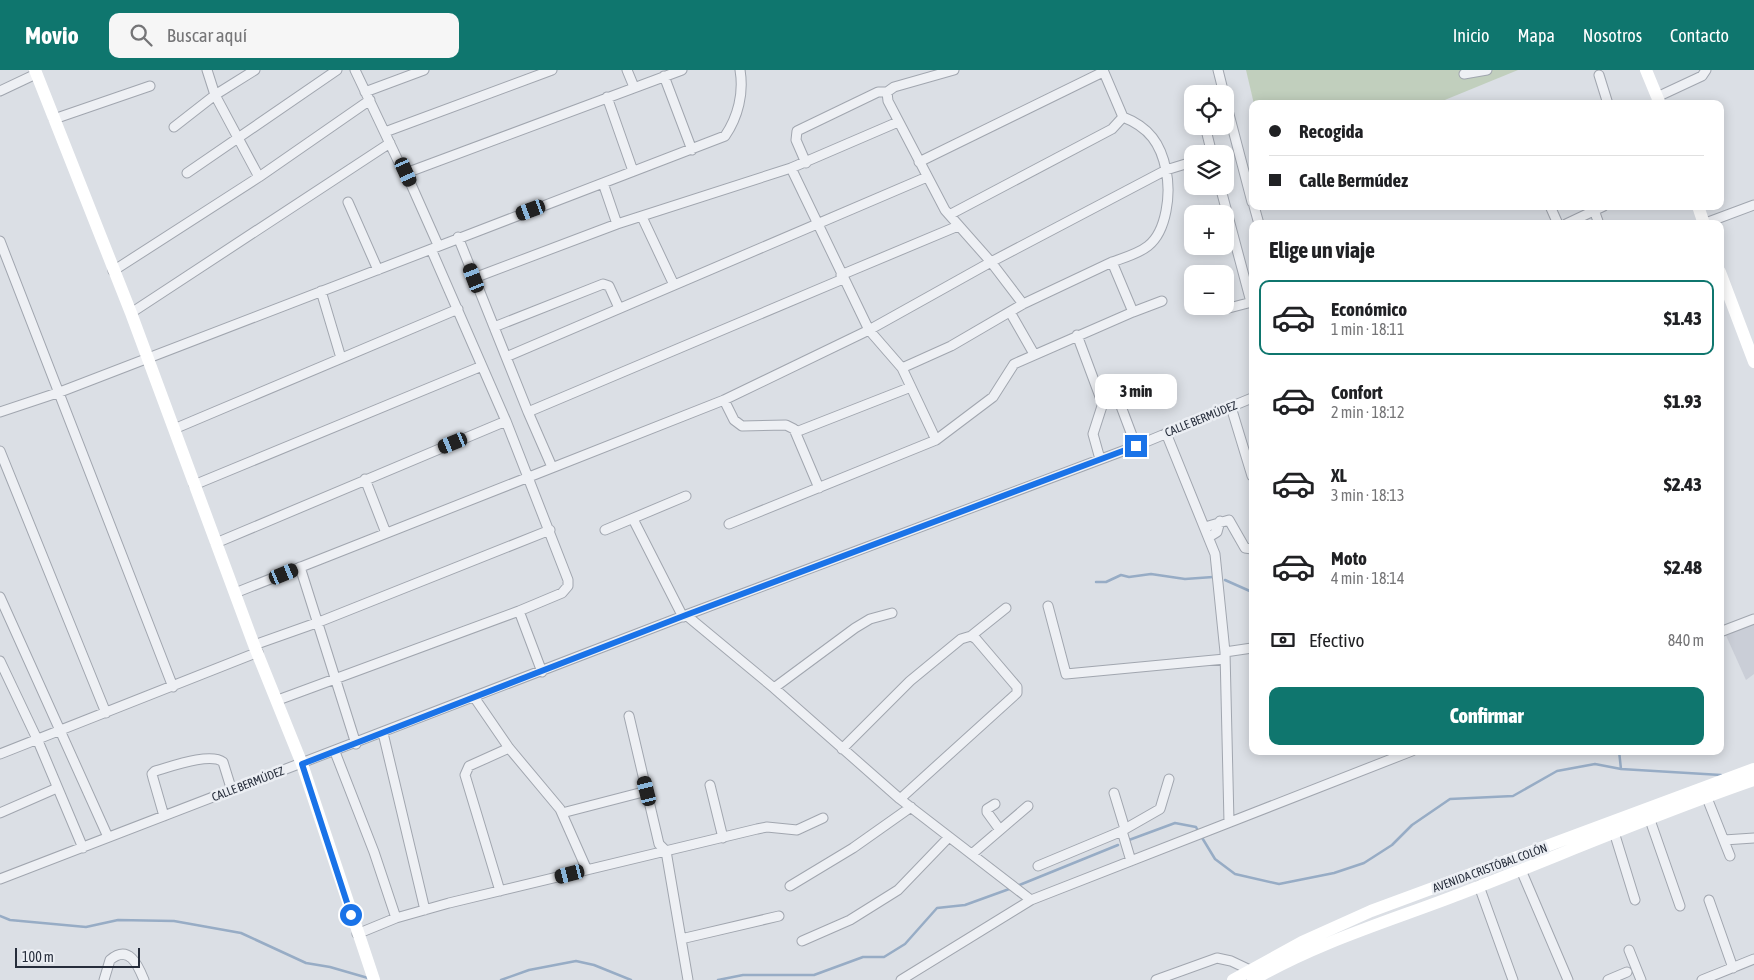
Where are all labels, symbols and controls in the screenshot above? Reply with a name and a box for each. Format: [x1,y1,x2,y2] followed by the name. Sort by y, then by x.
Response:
[109,13,459,58] search box
[127,21,155,49] icon: search
[25,22,79,49] text: Movio
[167,24,247,46] text: Buscar aquí
[1453,25,1489,46] text: Inicio
[1517,25,1555,46] text: Mapa
[1583,25,1642,46] text: Nosotros
[1670,25,1729,46] text: Contacto
[1184,85,1234,315] map controls
[1184,85,1234,135] button: locate
[1299,120,1363,142] text: Recogida
[1184,145,1234,195] button: layers
[393,155,418,189] car
[1299,169,1408,191] text: Calle Bermúdez
[514,198,547,222] car
[1184,205,1234,255] button: +
[1269,237,1375,263] text: Elige un viaje
[461,261,486,295] car
[1184,265,1234,315] button: −
[1271,295,1316,340] icon: car
[1331,298,1407,320] text: Económico
[1664,307,1702,329] text: $1.43
[1331,320,1404,338] text: 1 min · 18:11
[1095,374,1177,408] callout: 3 min
[1271,378,1316,423] icon: car
[1331,381,1383,403] text: Confort
[1120,382,1152,400] text: 3 min
[1664,390,1702,412] text: $1.93
[1163,398,1240,440] street label: CALLE BERMÚDEZ
[1331,403,1404,421] text: 2 min · 18:12
[436,430,469,456] car
[1125,435,1147,457] route end
[1271,461,1316,506] icon: car
[1331,464,1347,486] text: XL
[1664,473,1702,495] text: $2.43
[1331,486,1404,504] text: 3 min · 18:13
[1271,544,1316,589] icon: car
[1331,547,1367,569] text: Moto
[1664,556,1702,578] text: $2.48
[267,561,300,587] car
[1331,569,1404,587] text: 4 min · 18:14
[1269,626,1297,654] icon: cash
[1309,629,1364,651] text: Efectivo
[1668,631,1704,649] text: 840 m
[1269,687,1704,745] button: Confirmar
[210,764,287,804] street label: CALLE BERMÚDEZ
[636,775,657,807] car
[1431,841,1549,895] street label: AVENIDA CRISTÓBAL COLÓN
[553,863,586,885] car
[340,904,362,926] route start
[15,945,140,968] scale bar
[22,949,54,965] text: 100 m

